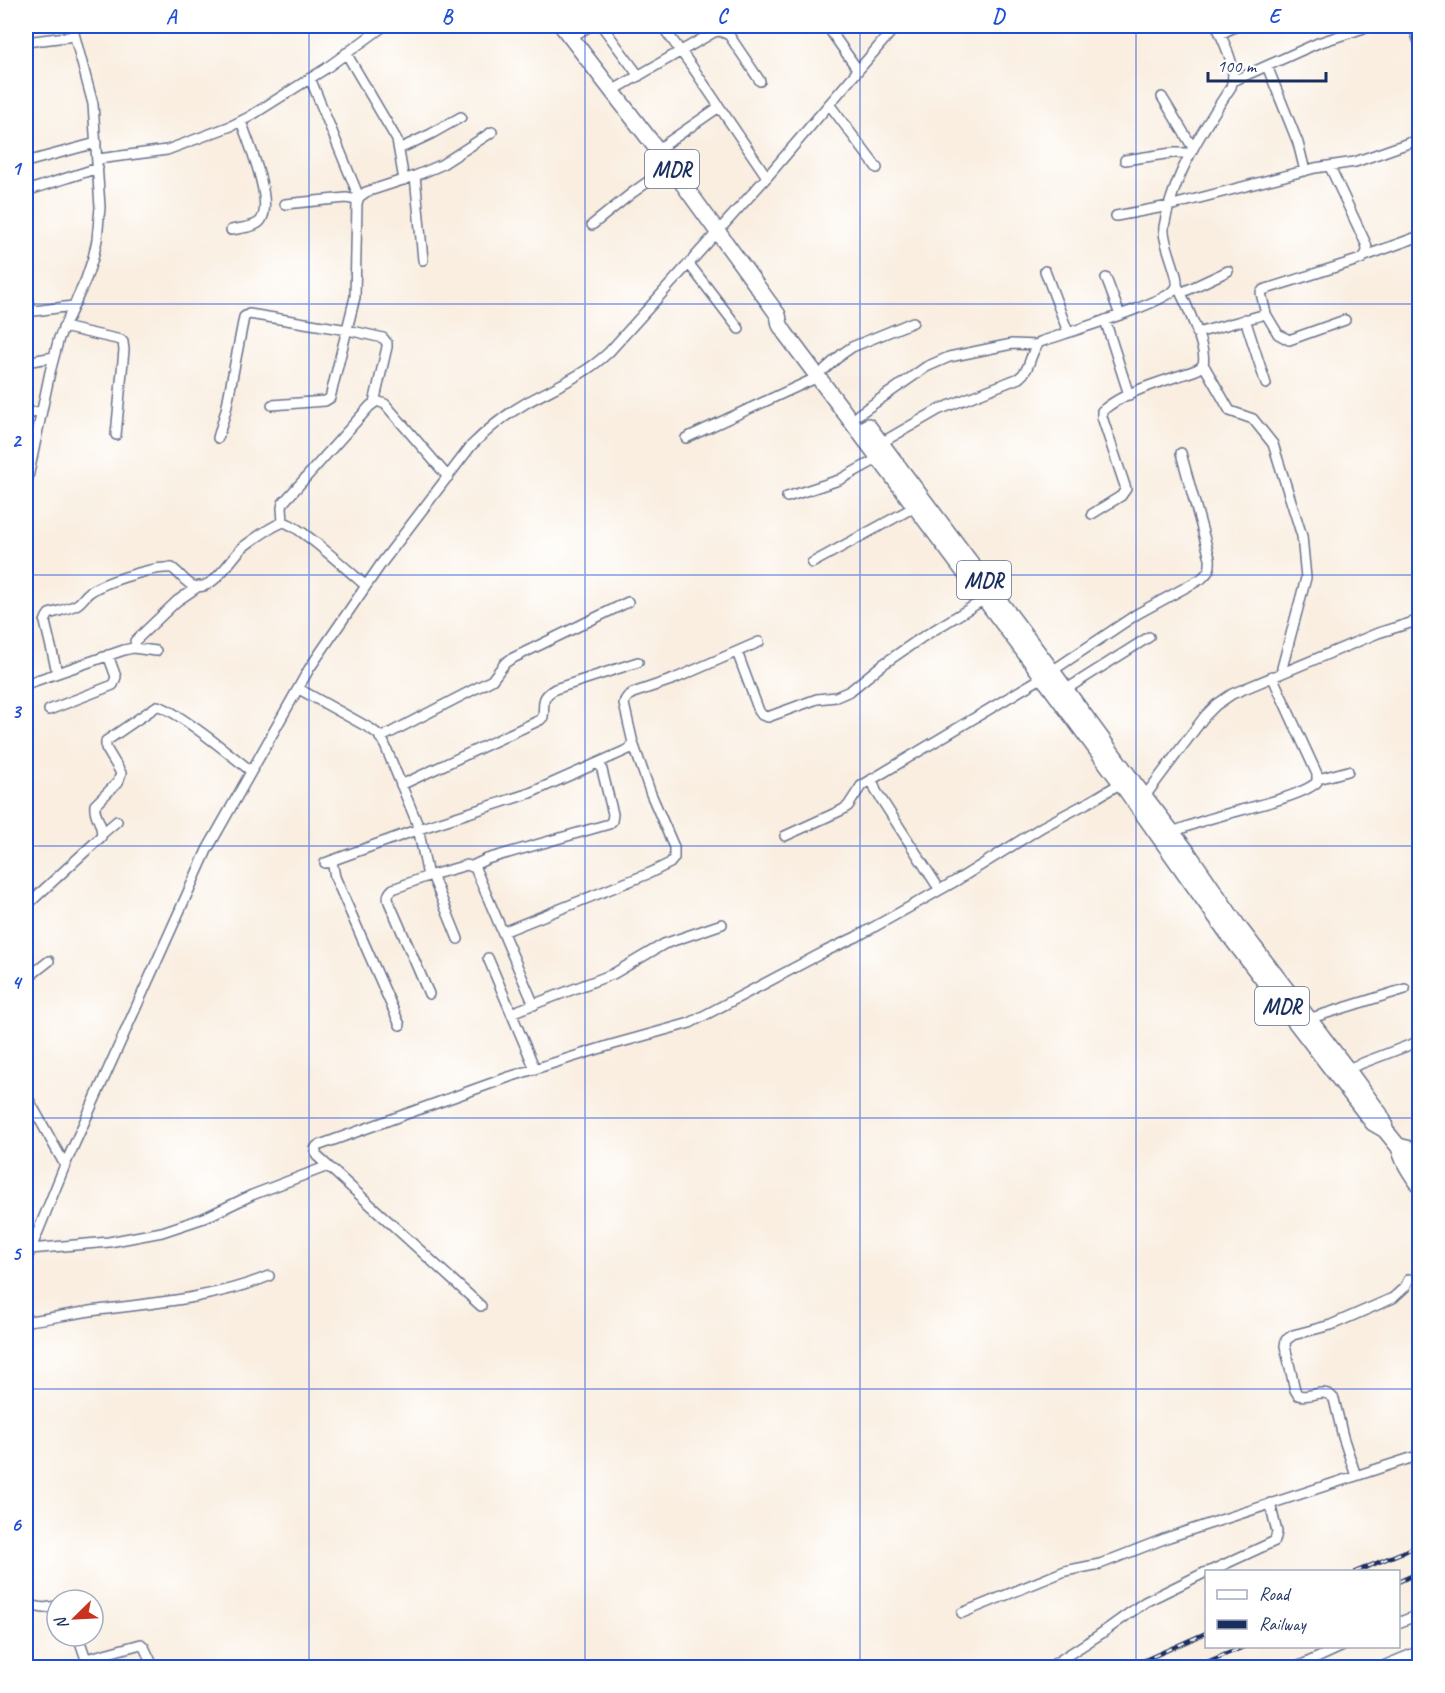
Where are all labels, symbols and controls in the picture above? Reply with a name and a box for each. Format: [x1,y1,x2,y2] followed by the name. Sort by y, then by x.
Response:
[166,4,178,29] text: A
[442,4,454,29] text: B
[717,4,729,29] text: C
[992,4,1006,29] text: D
[1269,4,1283,29] text: E
[1208,45,1326,83] scale bar
[1217,55,1258,77] text: 100 m
[645,150,699,188] road number: MDR
[12,156,23,181] text: 1
[12,428,23,453] text: 2
[957,561,1011,599] road number: MDR
[12,699,23,724] text: 3
[12,970,24,995] text: 4
[1255,987,1309,1025] road number: MDR
[12,1241,23,1266] text: 5
[11,1512,22,1537] text: 6
[1205,1570,1400,1648] legend
[1259,1583,1292,1605] text: Road
[45,1588,105,1648] north arrow
[50,1612,73,1632] text: N
[1259,1613,1307,1635] text: Railway

